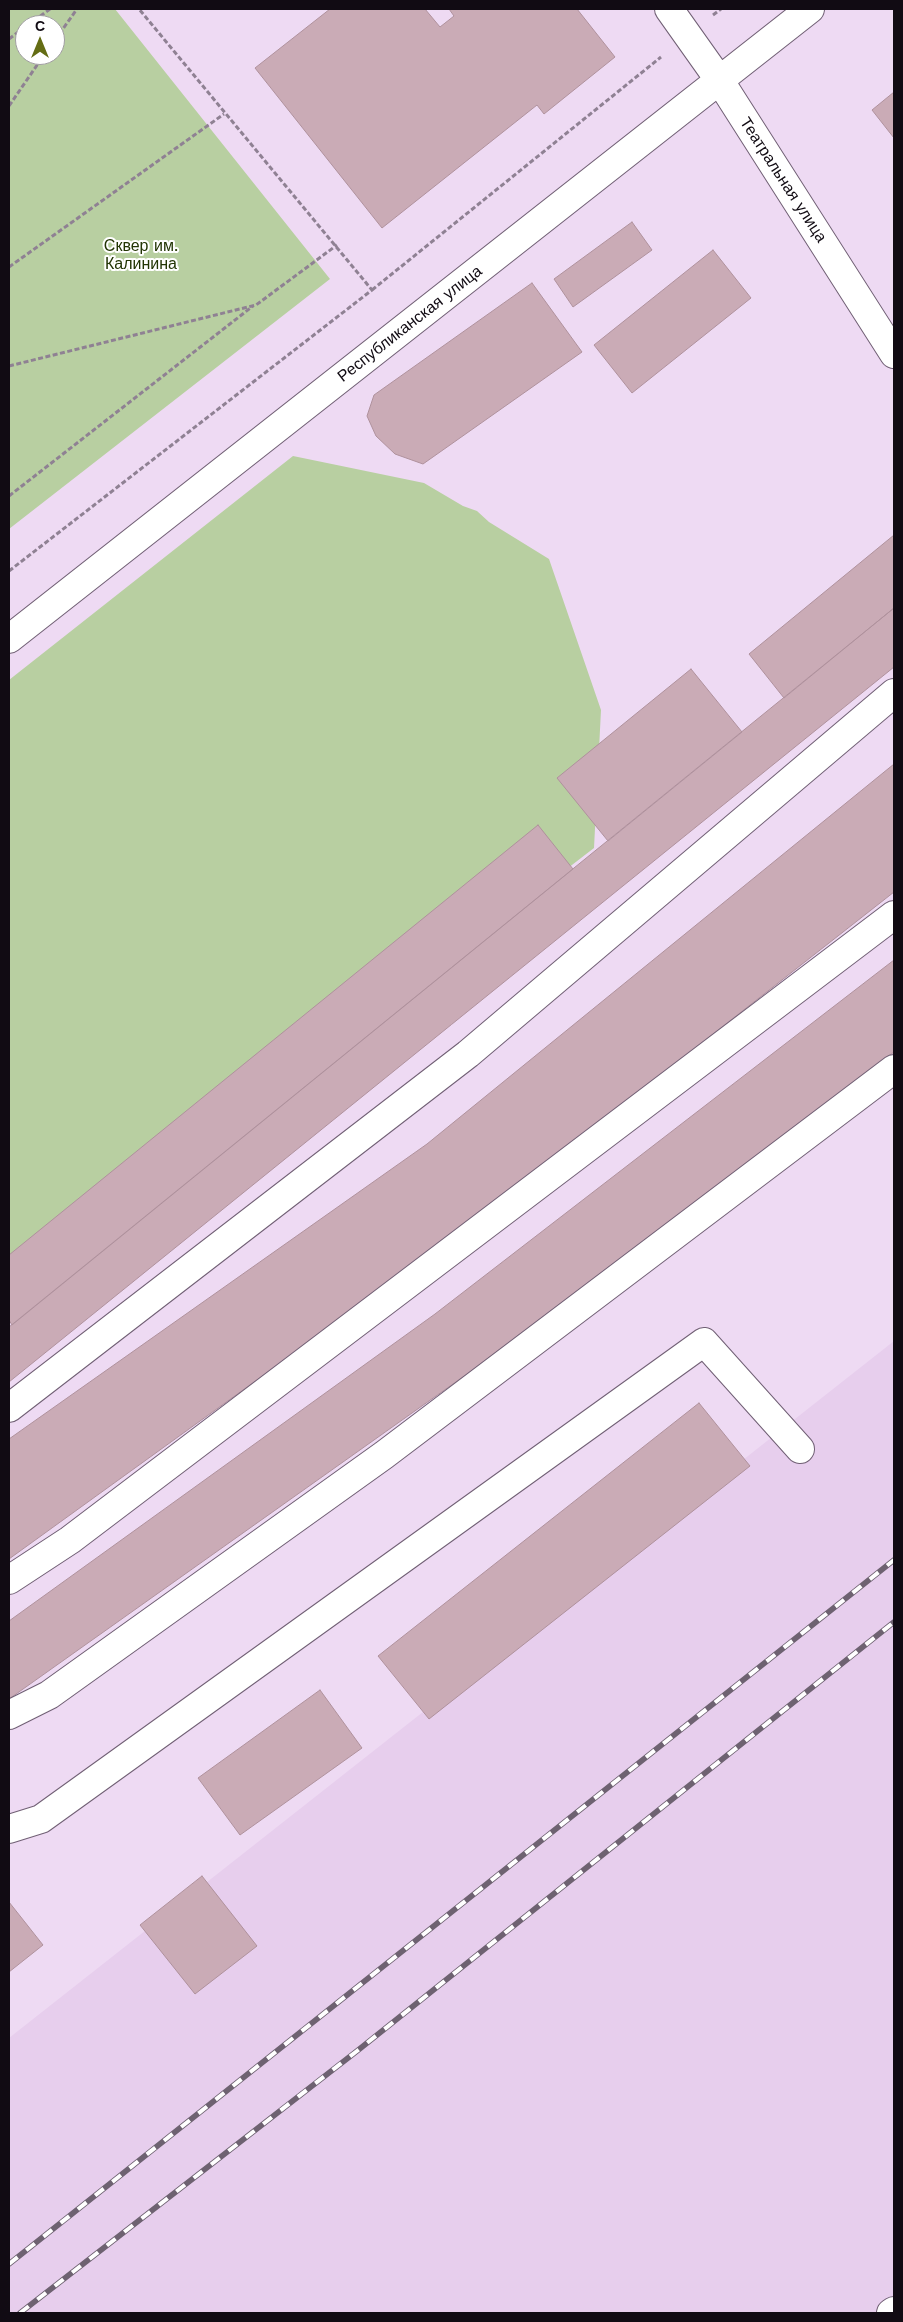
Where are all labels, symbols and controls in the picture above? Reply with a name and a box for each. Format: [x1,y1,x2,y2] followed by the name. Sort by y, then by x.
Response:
[15,15,65,65] north arrow
[35,18,45,34] text: С
[735,114,831,246] street label: Театральная улица
[104,236,178,274] park label: Сквер им. Калинина
[334,262,486,386] street label: Республиканская улица

